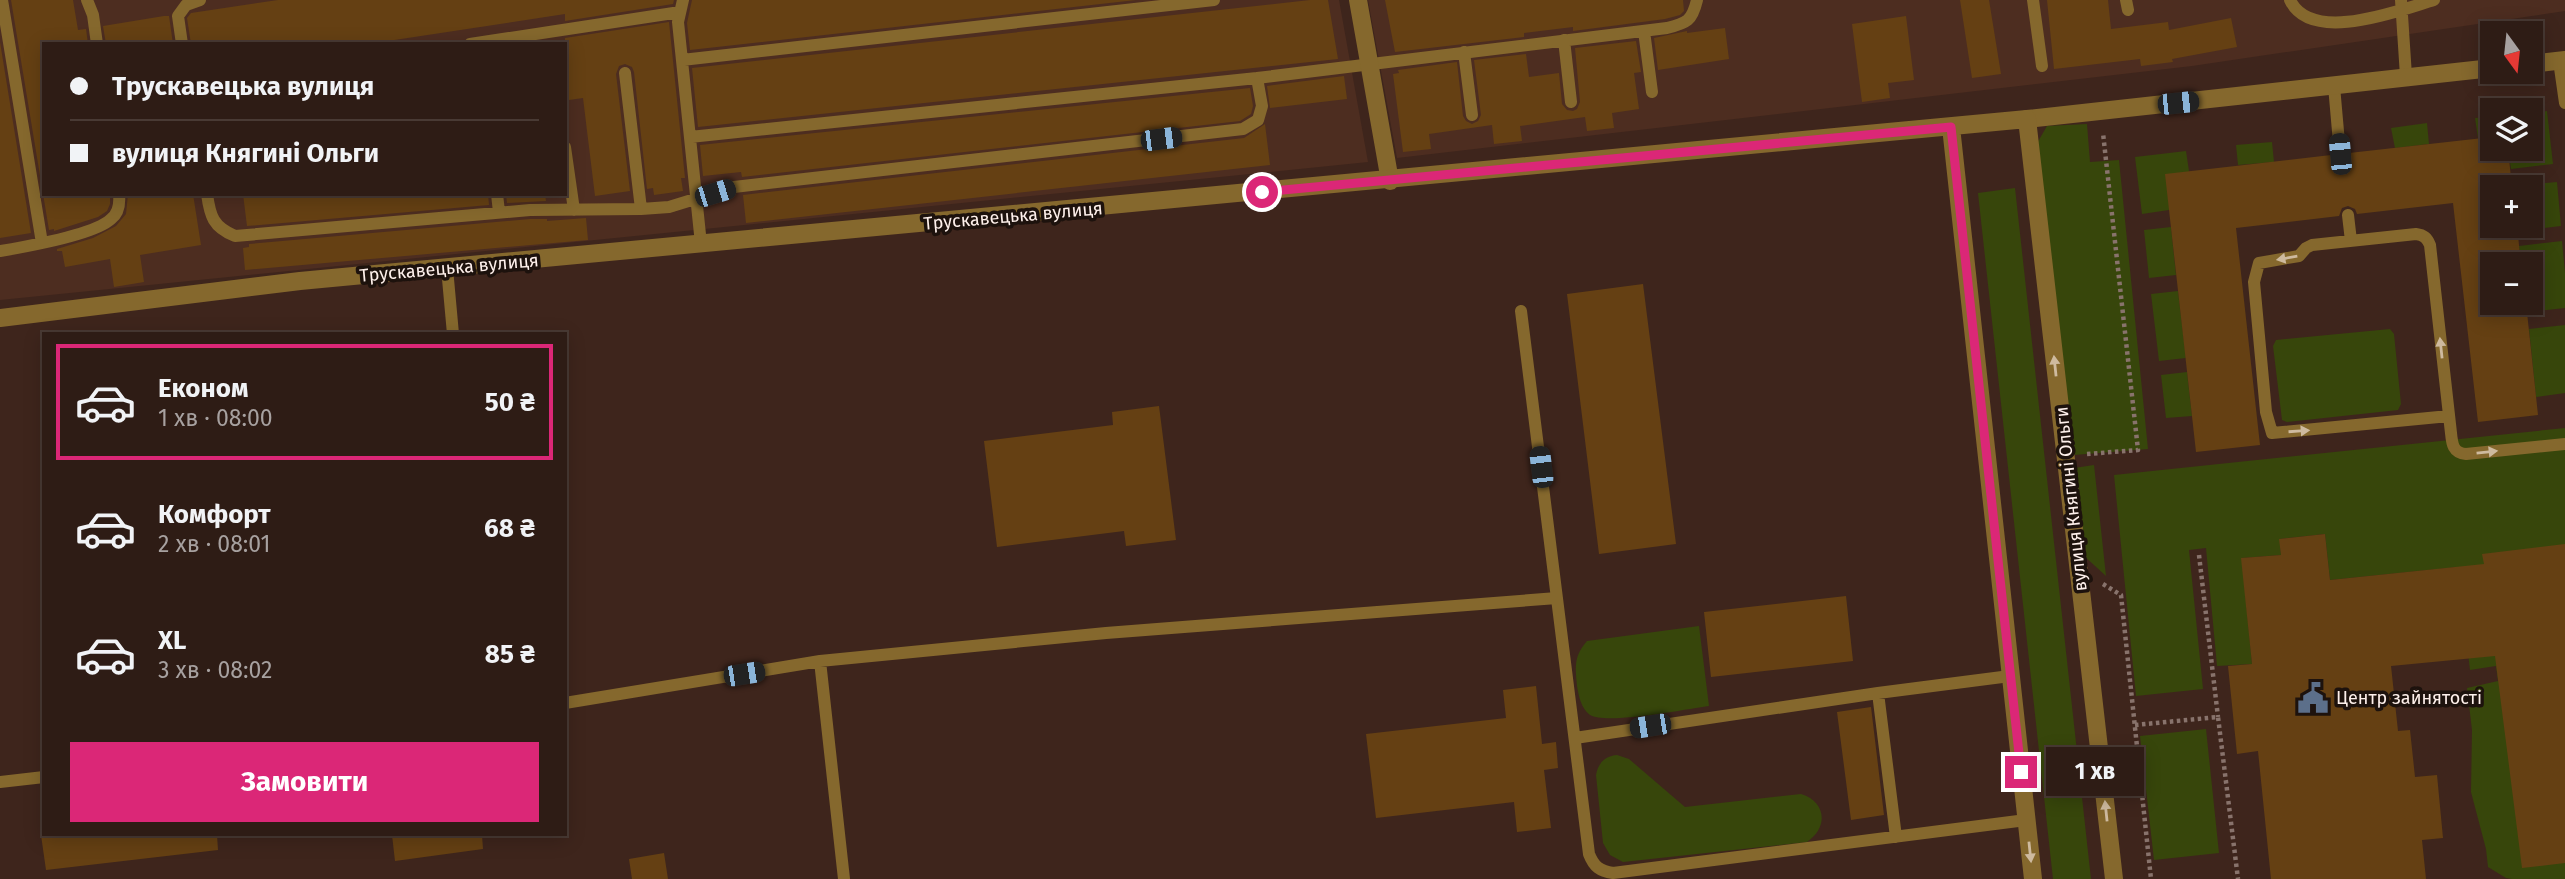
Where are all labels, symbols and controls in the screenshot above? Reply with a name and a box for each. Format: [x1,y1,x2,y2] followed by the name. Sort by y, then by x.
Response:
[2480,21,2543,84] north arrow
[2480,21,2543,315] map controls
[112,71,374,102] text: Трускавецька вулиця
[2157,90,2200,116] car
[2480,98,2543,161] button: layers
[1139,126,1184,152] car
[2328,132,2353,176] car
[112,138,379,169] text: вулиця Княгині Ольги
[2480,175,2543,238] button: +
[1246,176,1278,208] route start
[692,177,739,209] car
[923,197,1103,235] street label: Трускавецька вулиця
[359,249,539,287] street label: Трускавецька вулиця
[2480,252,2543,315] button: −
[2276,253,2298,264] one-way arrow
[2436,337,2447,359] one-way arrow
[2050,355,2061,377] one-way arrow
[74,371,137,434] icon: car
[158,373,248,404] text: Економ
[485,387,535,418] text: 50 ₴
[158,404,273,432] text: 1 хв · 08:00
[2050,406,2092,592] street label: вулиця Княгині Ольги
[2288,425,2310,436] one-way arrow
[1529,445,1554,489] car
[2476,446,2498,457] one-way arrow
[74,497,137,560] icon: car
[158,499,271,530] text: Комфорт
[484,513,535,544] text: 68 ₴
[158,530,271,558] text: 2 хв · 08:01
[74,623,137,686] icon: car
[158,625,186,656] text: XL
[485,639,535,670] text: 85 ₴
[158,656,272,684] text: 3 хв · 08:02
[722,660,767,688] car
[2296,681,2330,715] public building icon: Центр зайнятості
[2336,687,2482,709] place label: Центр зайнятості
[1628,712,1673,740] car
[70,742,539,822] button: Замовити
[2046,748,2144,796] callout: 1 хв
[2005,756,2037,788] route end
[2075,757,2115,785] text: 1 хв
[2100,800,2111,822] one-way arrow
[2024,841,2035,863] one-way arrow

